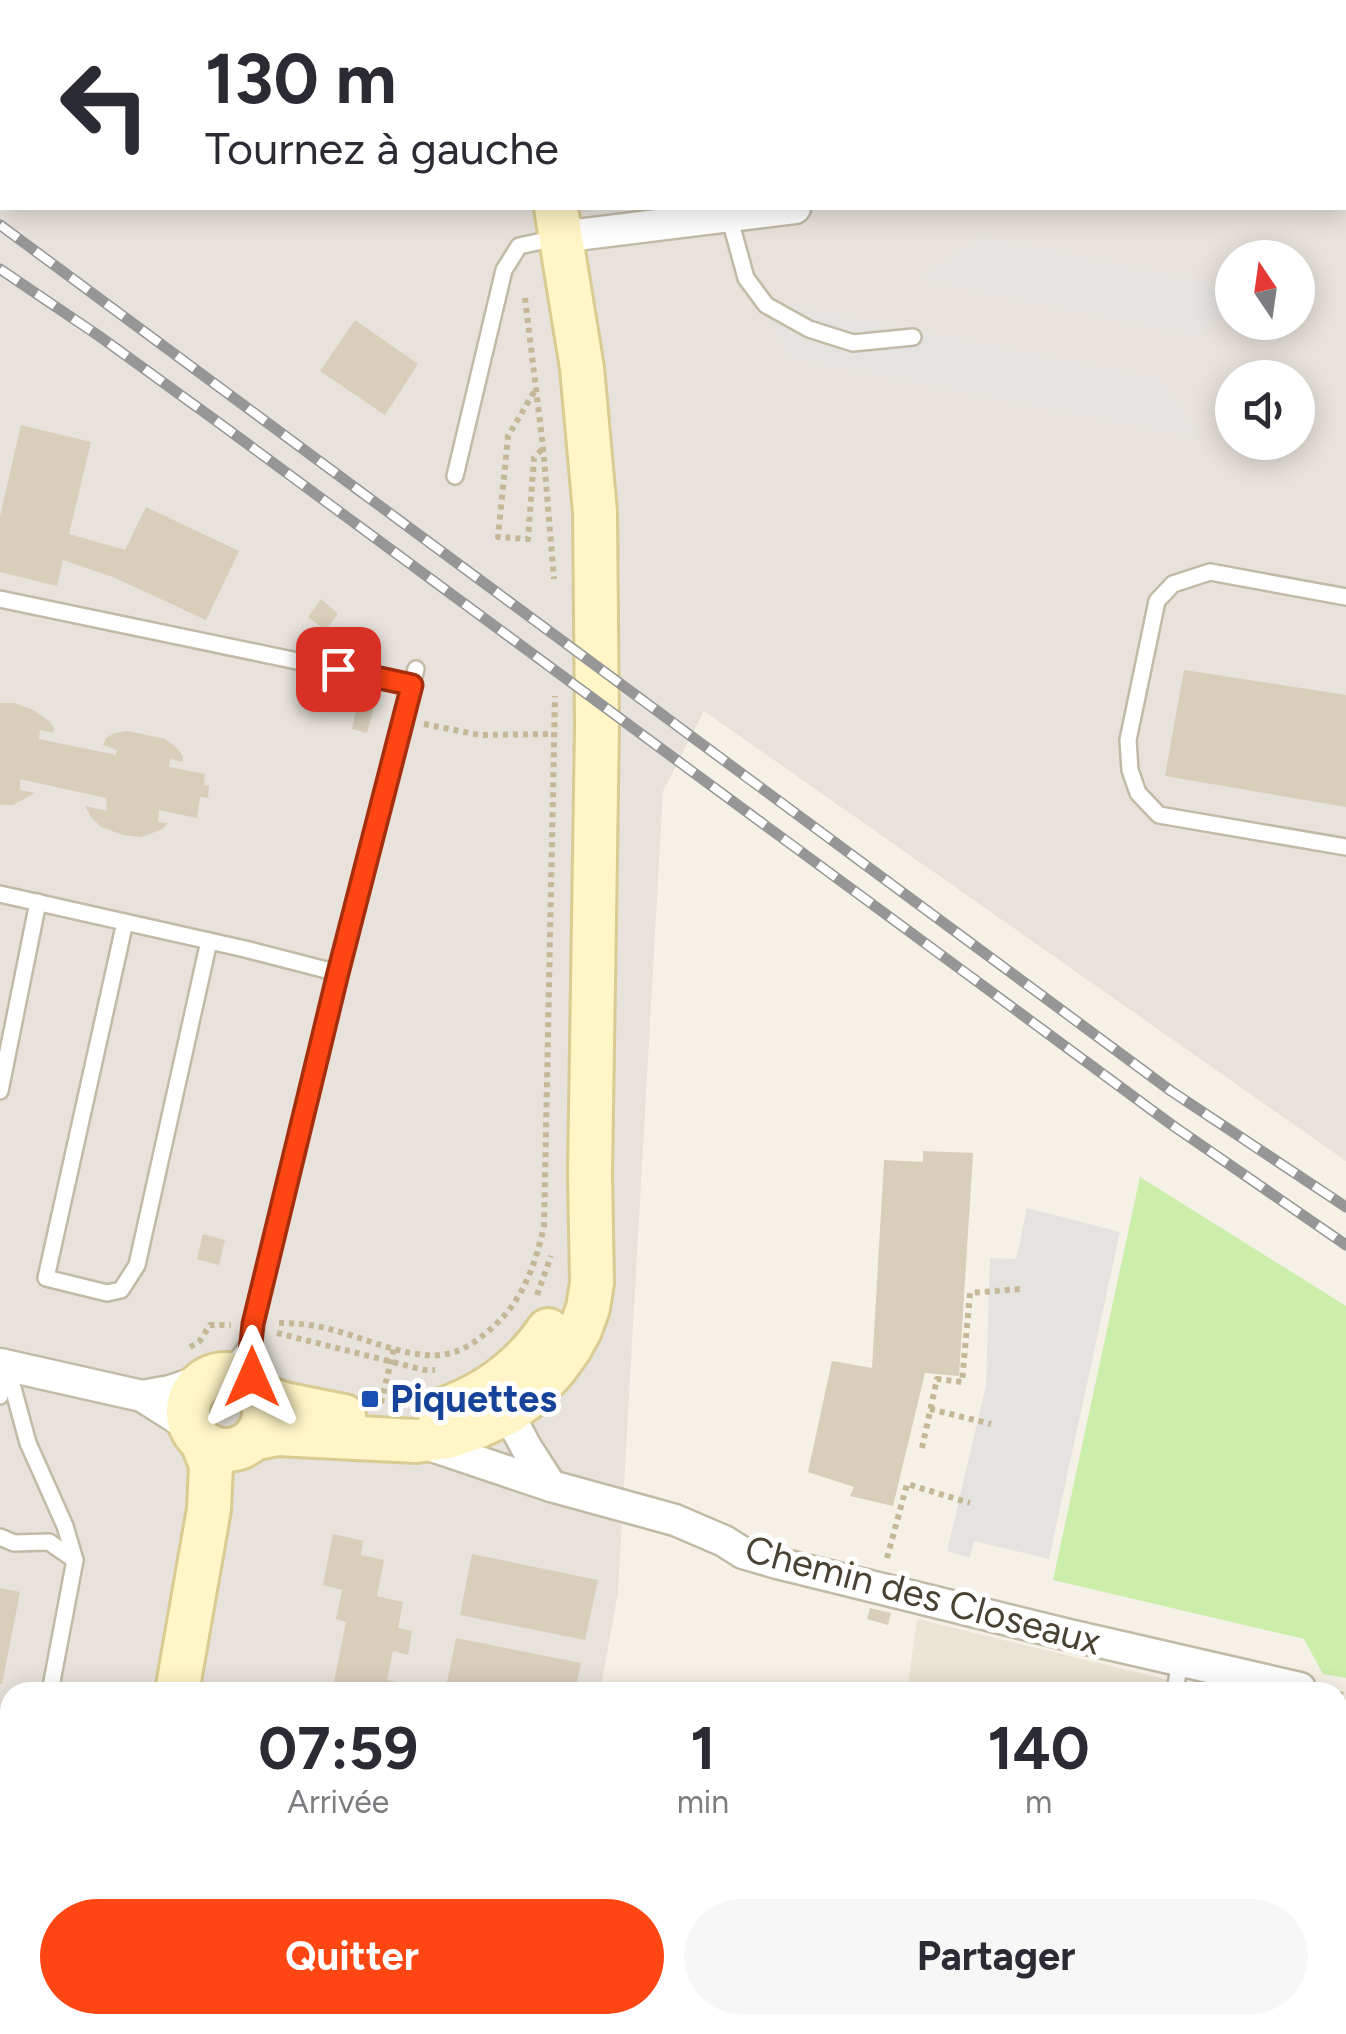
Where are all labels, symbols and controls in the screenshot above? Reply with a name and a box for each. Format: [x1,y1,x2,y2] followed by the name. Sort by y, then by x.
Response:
[205,36,397,121] text: 130 m
[40,40,170,170] icon: left
[205,121,559,175] text: Tournez à gauche
[1215,240,1315,340] north arrow
[1215,240,1315,460] map controls
[1215,360,1315,460] button: sound
[296,627,381,712] pin
[311,642,366,697] icon: arrive
[200,1325,304,1429] position arrow
[390,1376,557,1422] place label: Piquettes
[359,1388,381,1410] marker: Piquettes
[740,1525,1106,1665] street label: Chemin des Closeaux
[258,1712,418,1784] text: 07:59
[690,1712,716,1784] text: 1
[987,1712,1090,1784] text: 140
[287,1783,389,1821] text: Arrivée
[677,1783,729,1821] text: min
[1025,1783,1052,1821] text: m
[40,1899,664,2014] button: Quitter
[684,1899,1308,2014] button: Partager

